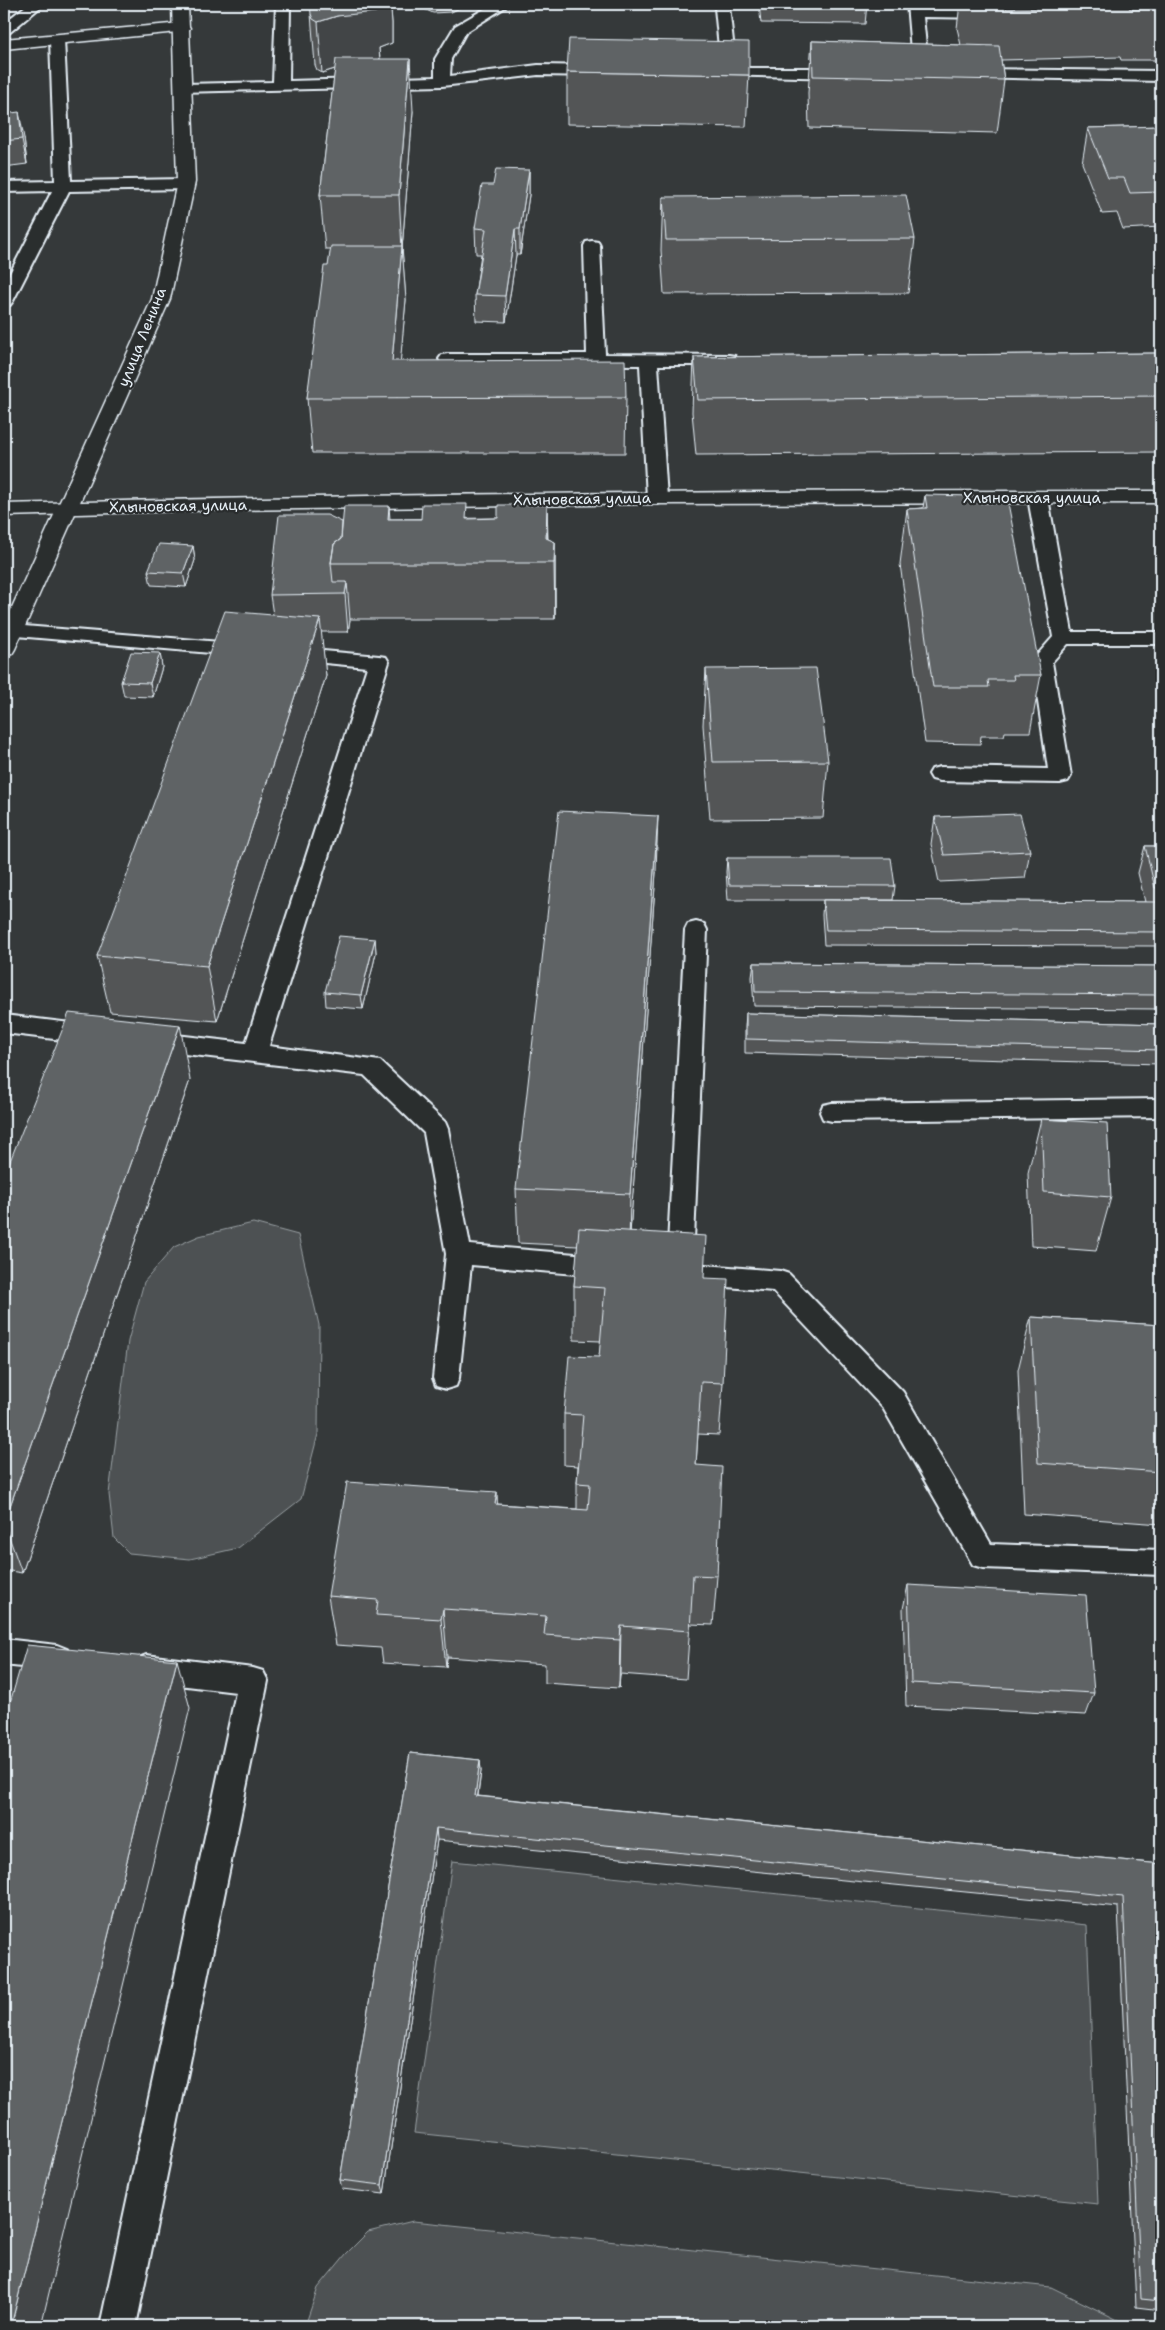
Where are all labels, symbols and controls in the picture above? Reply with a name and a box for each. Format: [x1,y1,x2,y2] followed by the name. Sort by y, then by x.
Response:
[113,284,171,390] street label: улица Ленина
[513,488,652,510] street label: Хлыновская улица
[963,488,1102,508] street label: Хлыновская улица
[109,495,248,517] street label: Хлыновская улица

